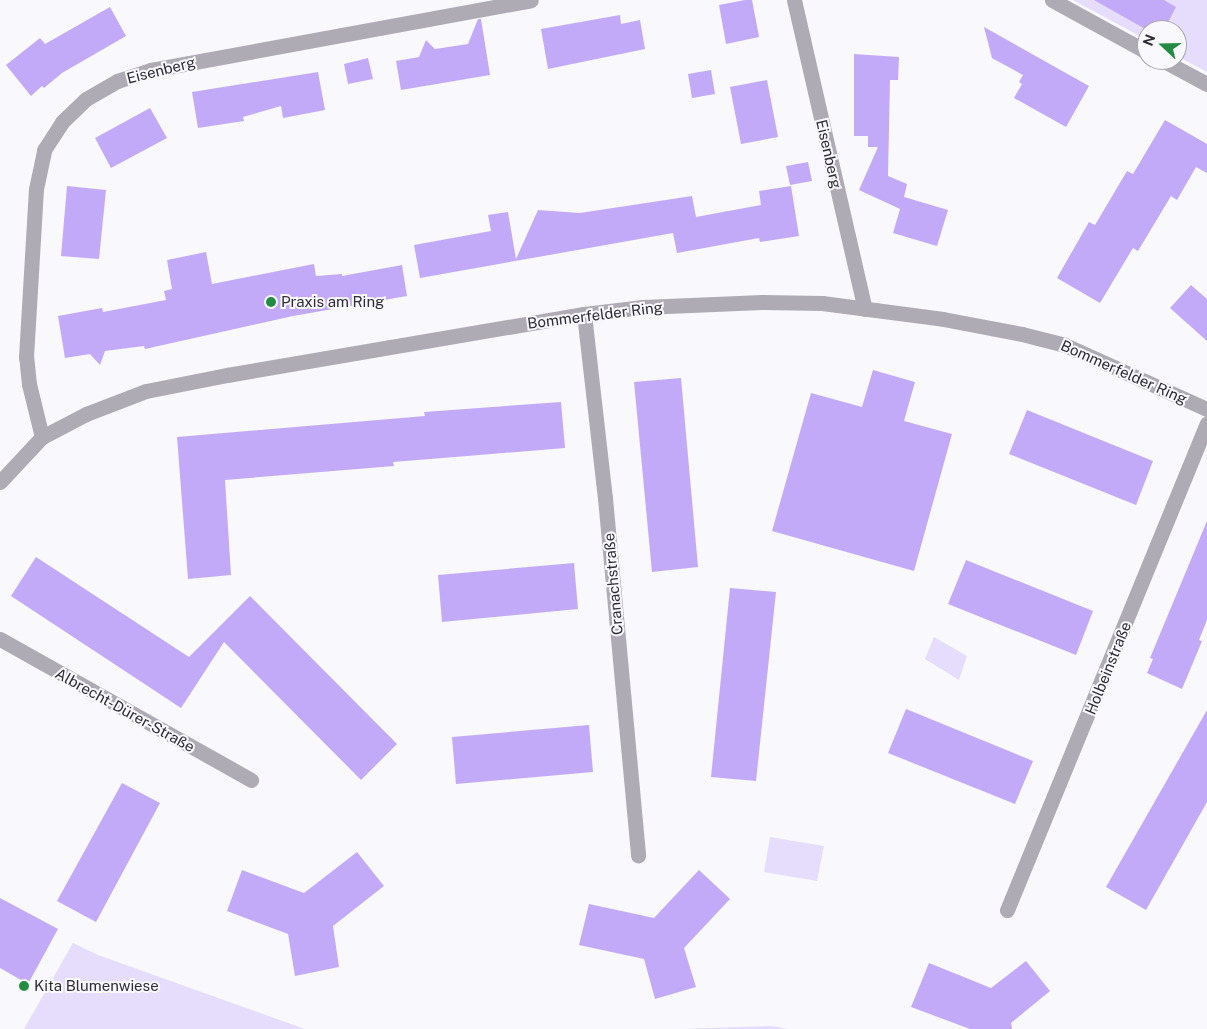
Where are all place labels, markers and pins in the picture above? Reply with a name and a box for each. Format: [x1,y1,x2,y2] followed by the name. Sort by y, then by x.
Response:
[281,293,384,311] place label: Praxis am Ring
[265,296,277,308] marker: Praxis am Ring
[34,977,159,995] place label: Kita Blumenwiese
[18,980,30,992] marker: Kita Blumenwiese

